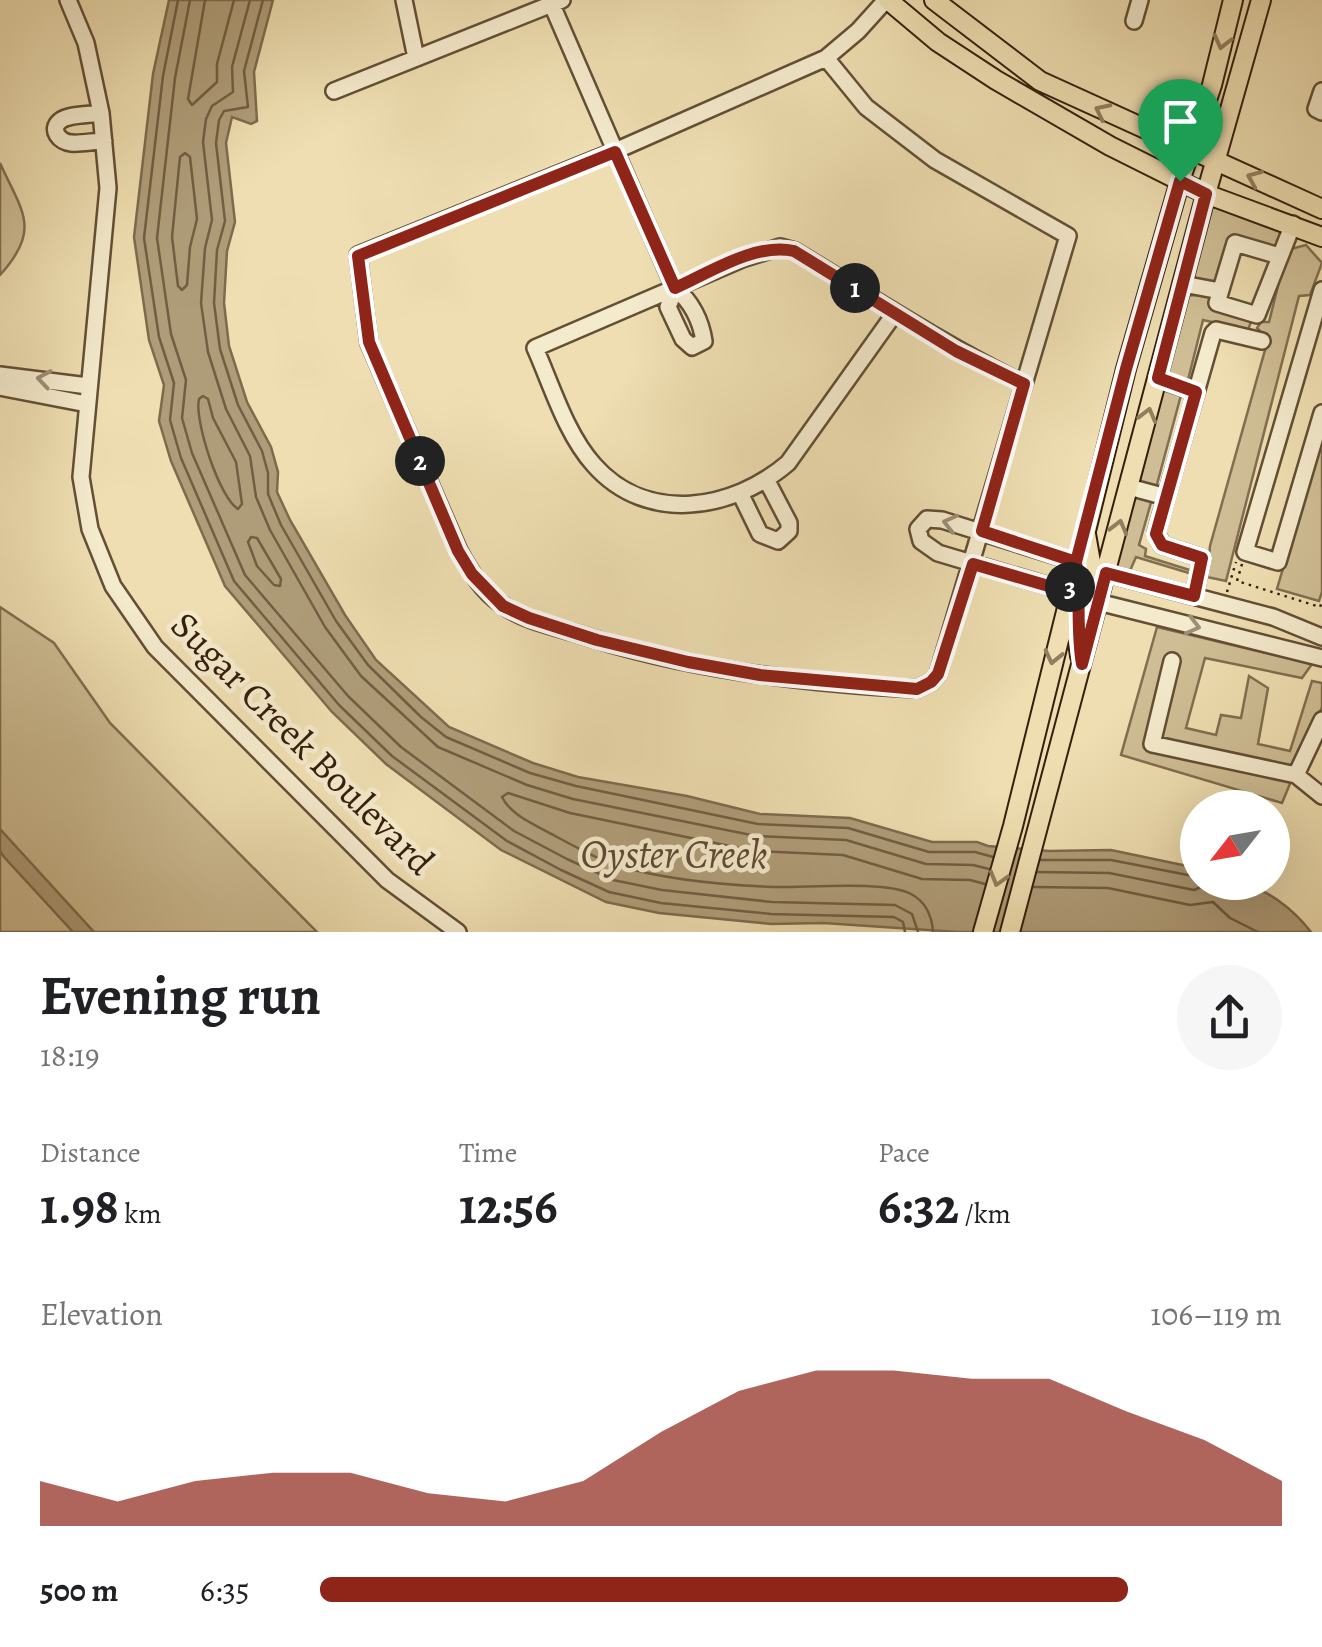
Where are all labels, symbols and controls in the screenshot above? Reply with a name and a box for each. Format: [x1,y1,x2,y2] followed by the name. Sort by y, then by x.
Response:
[1213,33,1234,50] one-way arrow
[1138,79,1223,182] pin
[1153,94,1208,149] icon: arrive
[1094,103,1112,123] one-way arrow
[1246,170,1264,190] one-way arrow
[830,263,880,313] pin: 1
[850,269,860,307] text: 1
[36,370,53,391] one-way arrow
[1137,407,1158,424] one-way arrow
[395,436,445,486] pin: 2
[413,442,427,480] text: 2
[942,514,959,535] one-way arrow
[1107,518,1128,536] one-way arrow
[1045,562,1095,612] pin: 3
[1064,568,1076,606] text: 3
[160,600,447,887] street label: Sugar Creek Boulevard
[1184,614,1201,635] one-way arrow
[1044,648,1065,665] one-way arrow
[1180,790,1290,900] north arrow
[1180,790,1290,900] map controls
[580,827,768,882] water label: Oyster Creek
[989,870,1010,887] one-way arrow
[40,958,321,1033] text: Evening run
[1177,965,1282,1070] button: share
[40,1033,100,1077] text: 18:19
[40,1134,140,1172] text: Distance
[459,1134,517,1172] text: Time
[878,1134,930,1172] text: Pace
[40,1172,119,1240] text: 1.98
[459,1172,558,1240] text: 12:56
[878,1172,959,1240] text: 6:32
[119,1195,162,1233] text: km
[959,1195,1011,1233] text: /km
[40,1292,163,1336] text: Elevation
[1150,1292,1282,1336] text: 106–119 m
[40,1568,118,1612] text: 500 m
[200,1568,249,1612] text: 6:35

